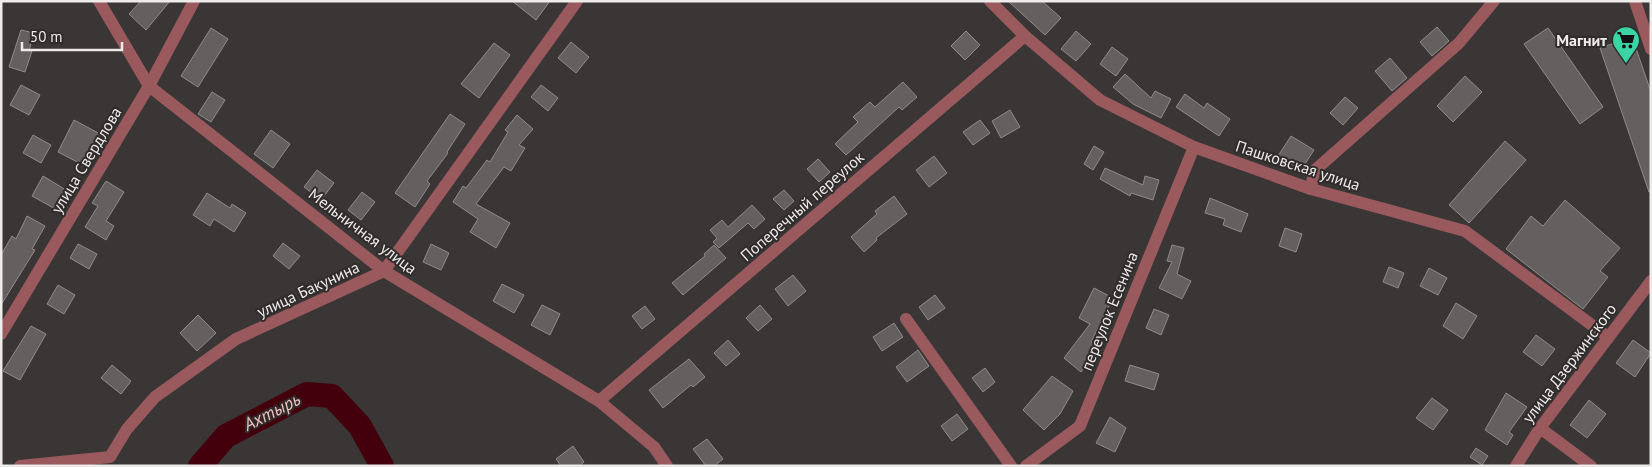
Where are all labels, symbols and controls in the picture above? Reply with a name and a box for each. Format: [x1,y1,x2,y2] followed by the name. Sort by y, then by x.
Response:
[22,20,122,52] scale bar
[1611,25,1641,64] supermarket icon: Магнит
[30,27,63,46] text: 50 m
[1556,30,1607,50] place label: Магнит
[46,103,126,217] street label: улица Свердлова
[1233,135,1363,195] street label: Пашковская улица
[736,147,868,265] street label: Поперечный переулок
[305,184,421,278] street label: Мельничная улица
[1076,249,1142,373] street label: переулок Есенина
[254,257,362,321] street label: улица Бакунина
[1518,299,1620,427] street label: улица Дзержинского
[238,387,304,436] water label: Ахтырь

